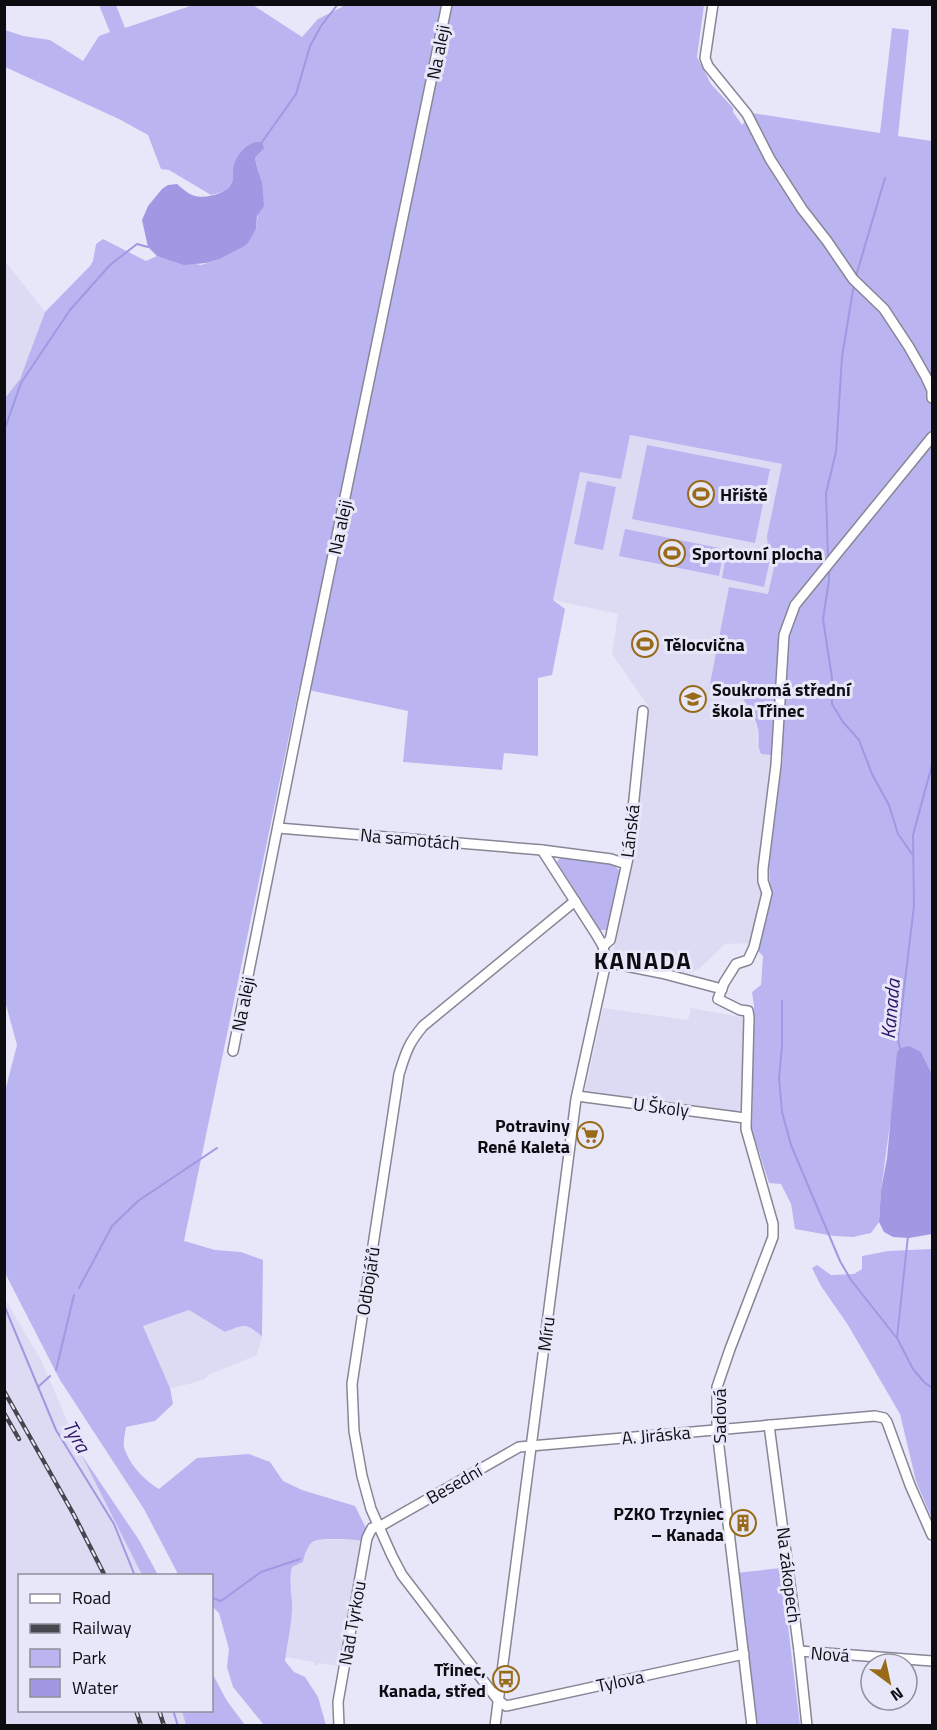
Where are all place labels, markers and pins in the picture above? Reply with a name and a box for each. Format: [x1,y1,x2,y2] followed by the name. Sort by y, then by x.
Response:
[686,479,716,509] sports icon: Hřiště
[720,481,768,508] place label: Hřiště
[657,538,687,568] sports icon: Sportovní plocha
[692,540,823,567] place label: Sportovní plocha
[630,629,660,659] sports icon: Tělocvična
[664,631,745,658] place label: Tělocvična
[712,676,852,724] place label: Soukromá střední škola Třinec
[678,684,708,714] school or university icon: Soukromá střední škola Třinec
[477,1112,570,1160] place label: Potraviny René Kaleta
[575,1120,605,1150] supermarket icon: Potraviny René Kaleta
[613,1500,724,1548] place label: PZKO Trzyniec – Kanada
[728,1508,758,1538] building icon: PZKO Trzyniec – Kanada
[378,1656,486,1704] place label: Třinec, Kanada, střed
[491,1664,521,1694] bus stop icon: Třinec, Kanada, střed

